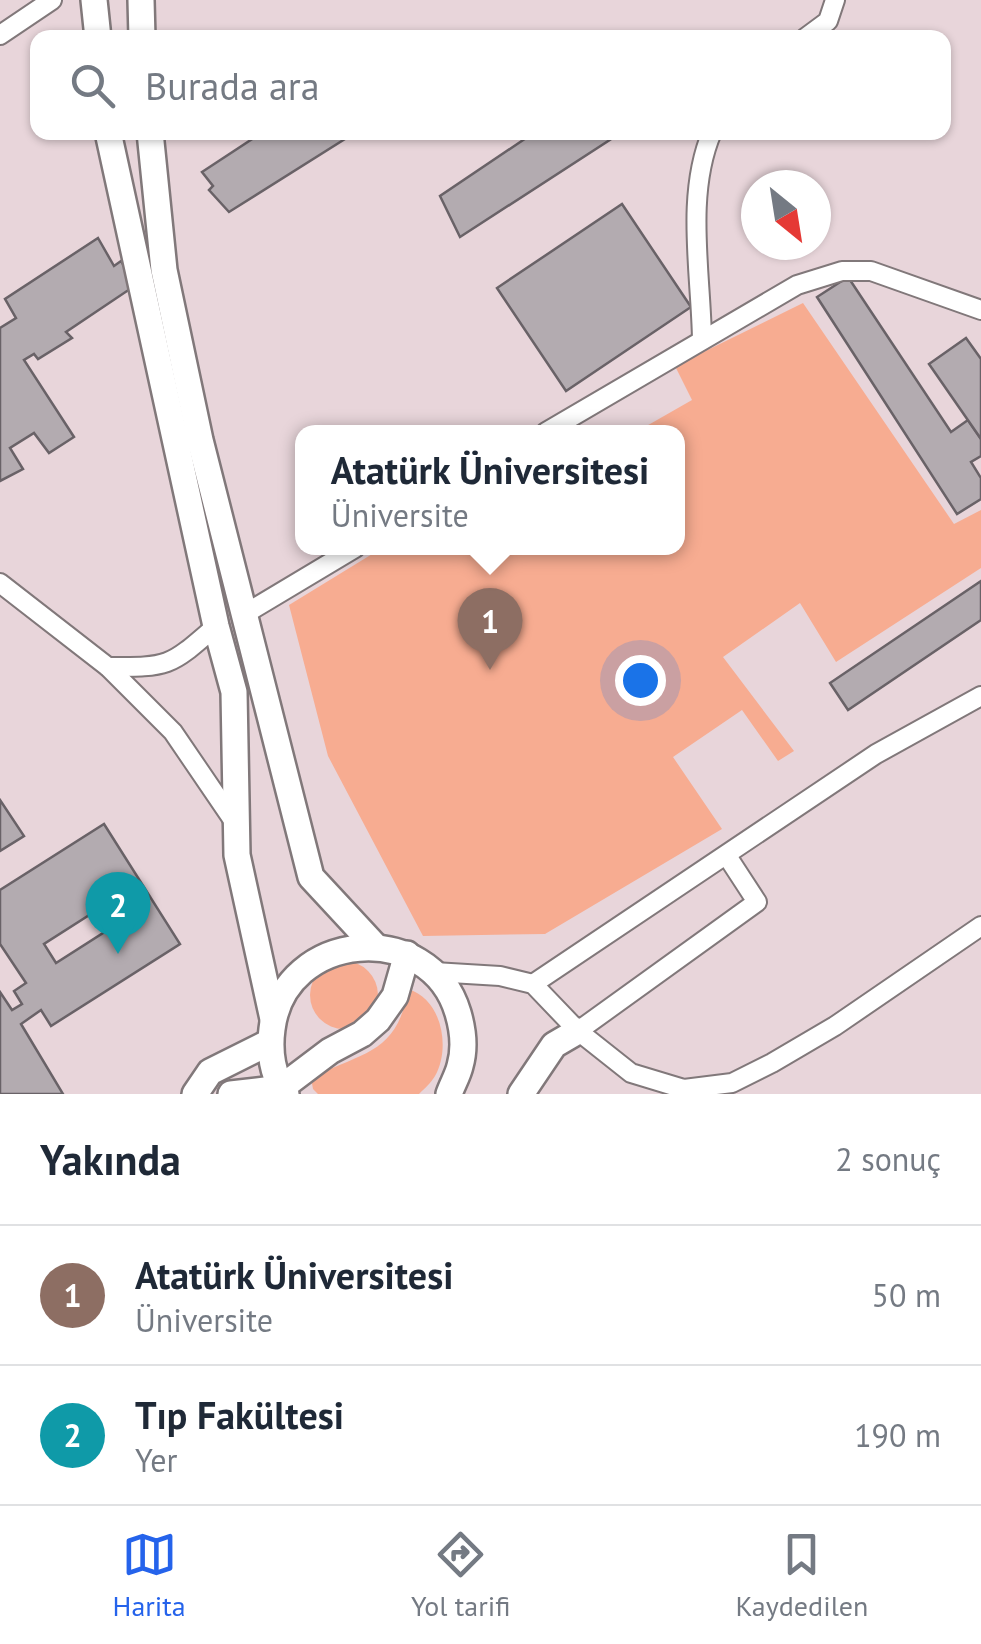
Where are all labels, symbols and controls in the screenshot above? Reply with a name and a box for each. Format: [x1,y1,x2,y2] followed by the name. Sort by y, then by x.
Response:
[30,30,951,140] search box
[65,58,120,113] icon: search
[145,61,320,110] text: Burada ara
[741,170,831,260] north arrow
[295,425,685,555] popup
[331,445,649,494] text: Atatürk Üniversitesi
[331,494,469,536] text: Üniversite
[458,588,522,670] pin: 1
[615,655,666,706] your location
[86,872,150,954] pin: 2
[40,1132,181,1187] text: Yakında
[835,1138,941,1180] text: 2 sonuç
[135,1250,453,1299] text: Atatürk Üniversitesi
[63,1274,82,1316] text: 1
[872,1274,941,1316] text: 50 m
[135,1299,273,1341] text: Üniversite
[135,1390,344,1439] text: Tıp Fakültesi
[63,1414,82,1456] text: 2
[854,1414,941,1456] text: 190 m
[135,1439,177,1481] text: Yer
[113,1527,186,1624] tab: Harita
[411,1527,510,1624] tab: Yol tarifi
[736,1527,868,1624] tab: Kaydedilen

